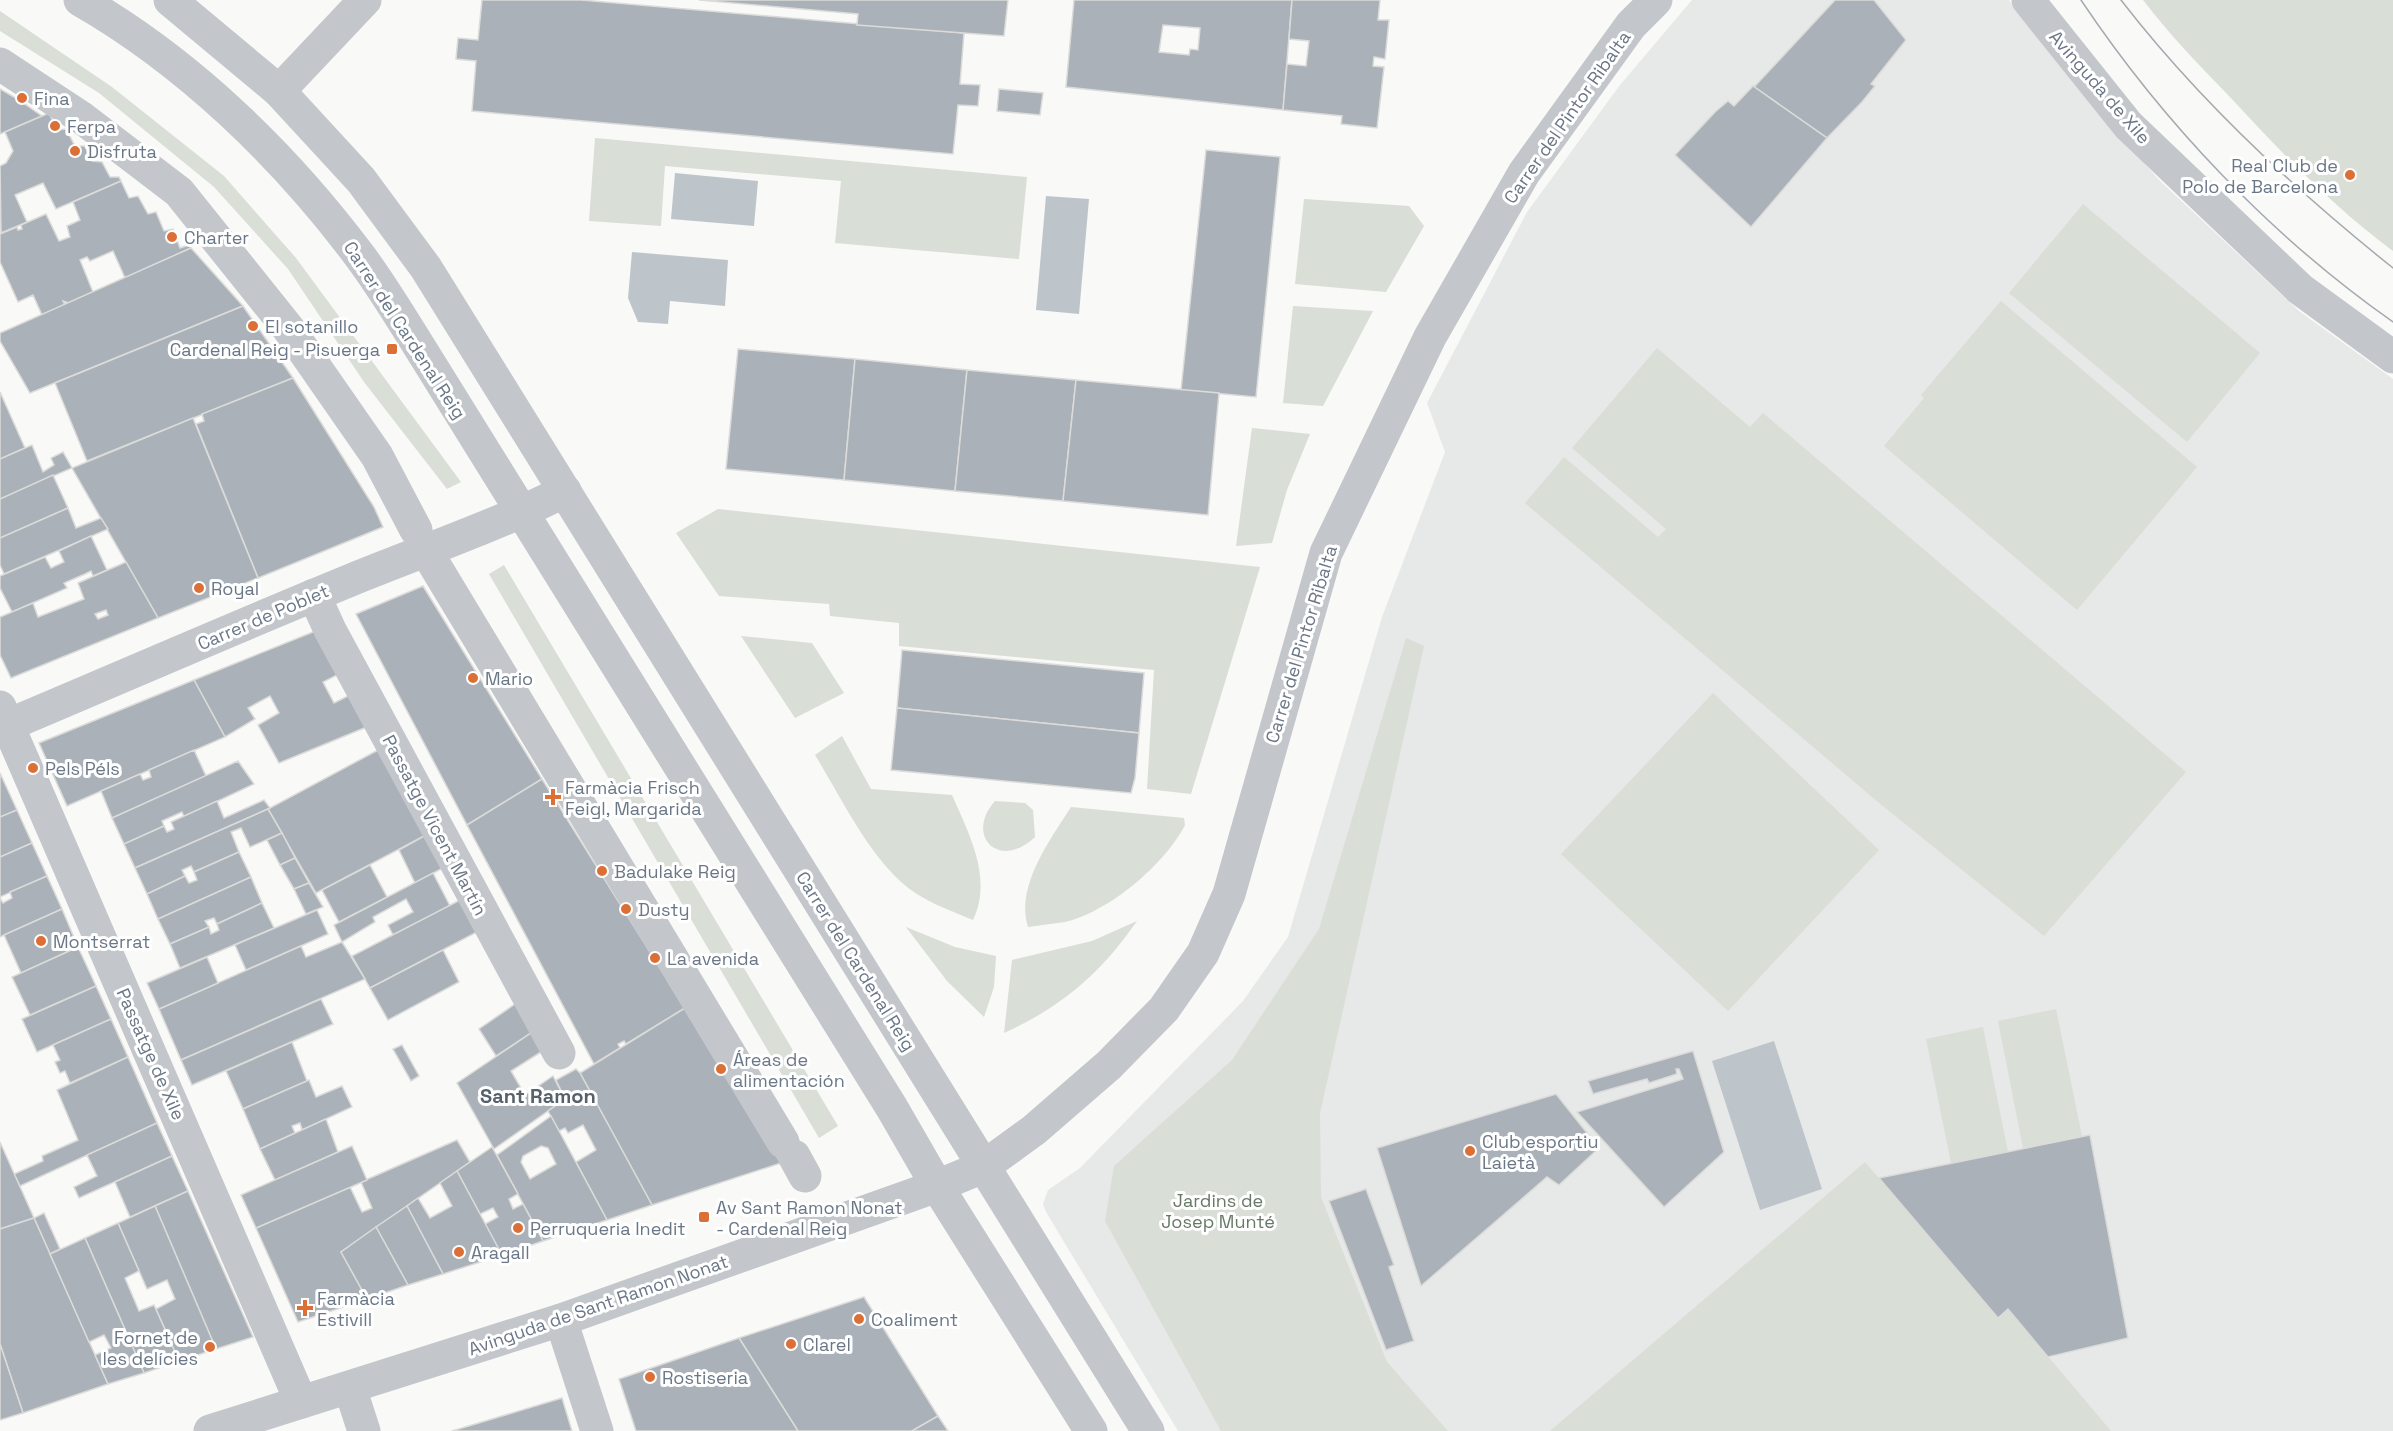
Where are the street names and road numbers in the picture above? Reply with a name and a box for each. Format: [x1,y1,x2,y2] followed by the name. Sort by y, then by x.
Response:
[2044,25,2156,149] street label: Avinguda de Xile
[1499,26,1635,208] street label: Carrer del Pintor Ribalta
[339,237,471,423] street label: Carrer del Cardenal Reig
[1260,542,1342,746] street label: Carrer del Pintor Ribalta
[194,579,332,655] street label: Carrer de Poblet
[378,731,492,919] street label: Passatge Vicent Martín
[791,867,921,1055] street label: Carrer del Cardenal Reig
[112,984,190,1124] street label: Passatge de Xile
[465,1250,731,1360] street label: Avinguda de Sant Ramon Nonat

